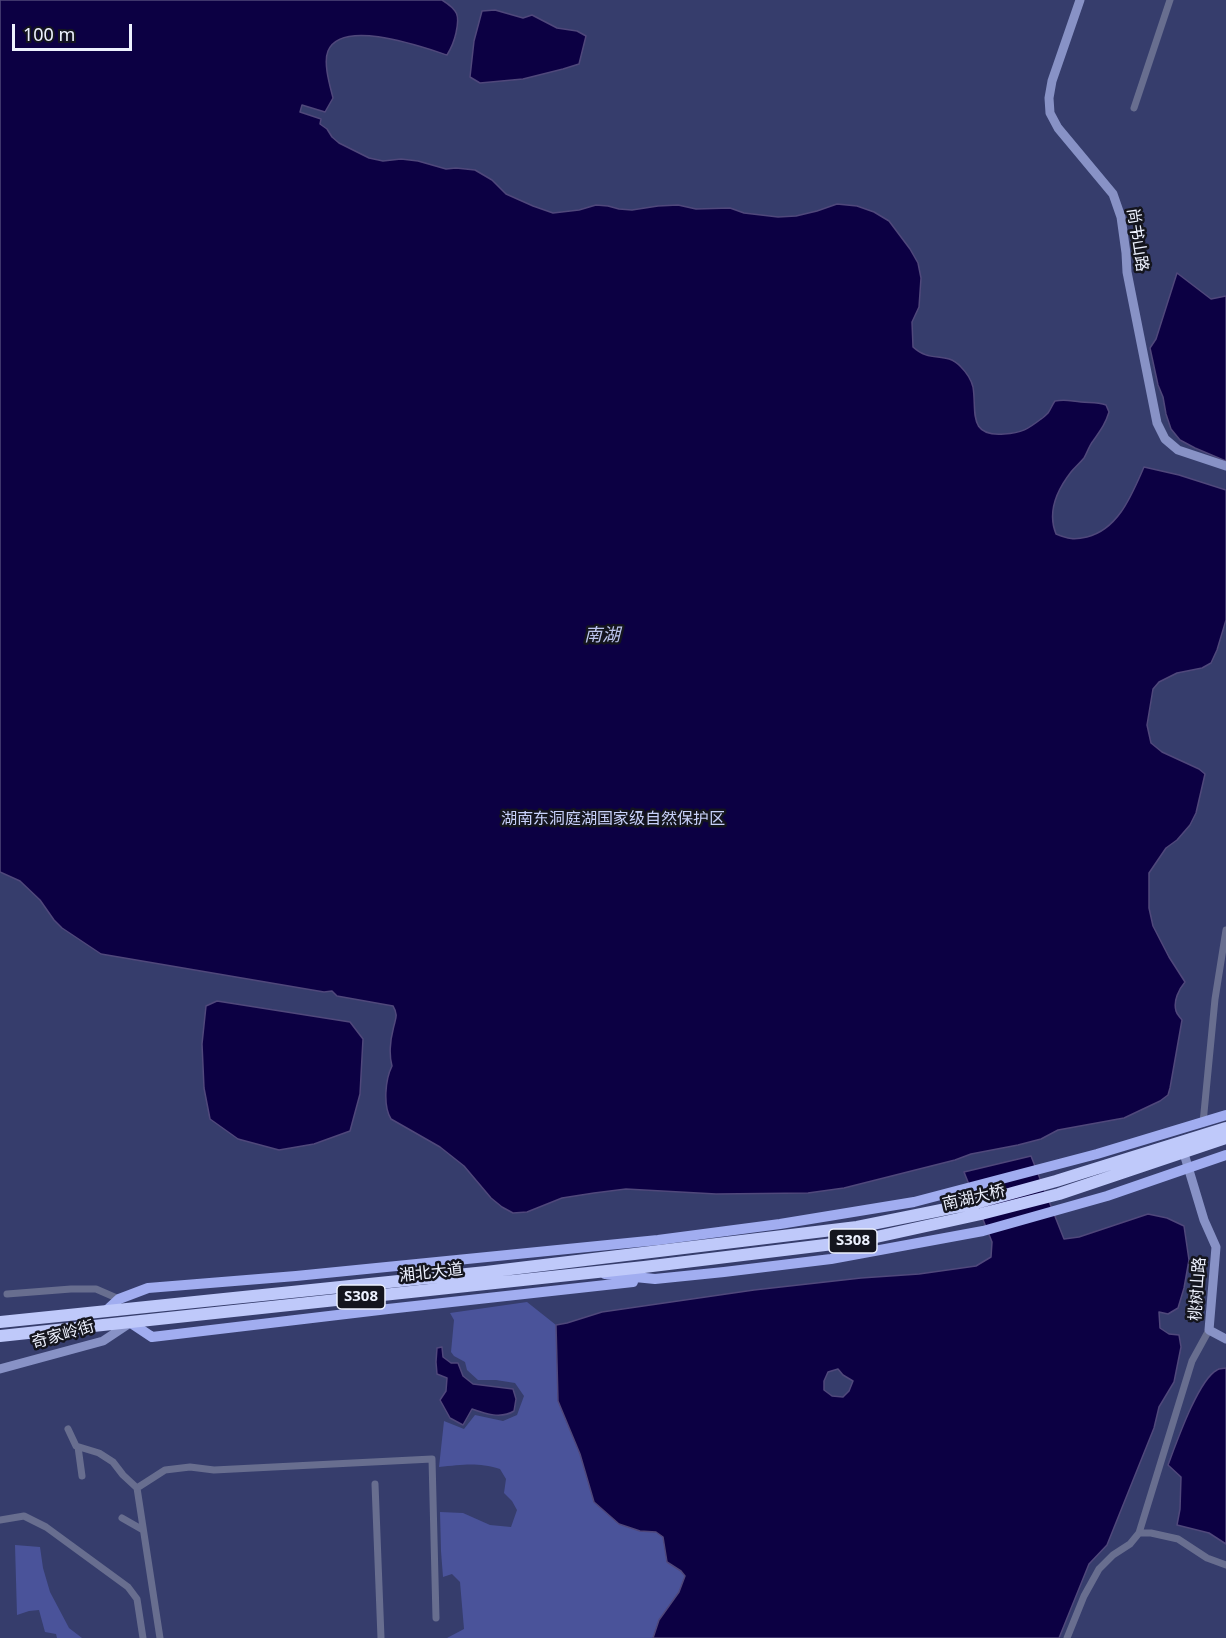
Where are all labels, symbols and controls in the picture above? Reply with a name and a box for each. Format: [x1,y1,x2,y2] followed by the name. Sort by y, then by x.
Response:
[15,12,135,50] scale bar
[23,22,75,46] text: 100 m
[1123,207,1151,273] street label: 尚书山路
[584,625,620,647] water label: 南湖
[501,809,725,829] park label: 湖南东洞庭湖国家级自然保护区
[941,1181,1007,1215] street label: 南湖大桥
[829,1229,877,1253] road number: S308
[1186,1256,1210,1322] street label: 桃树山路
[398,1260,464,1286] street label: 湘北大道
[337,1285,385,1309] road number: S308
[30,1317,96,1353] street label: 奇家岭街

